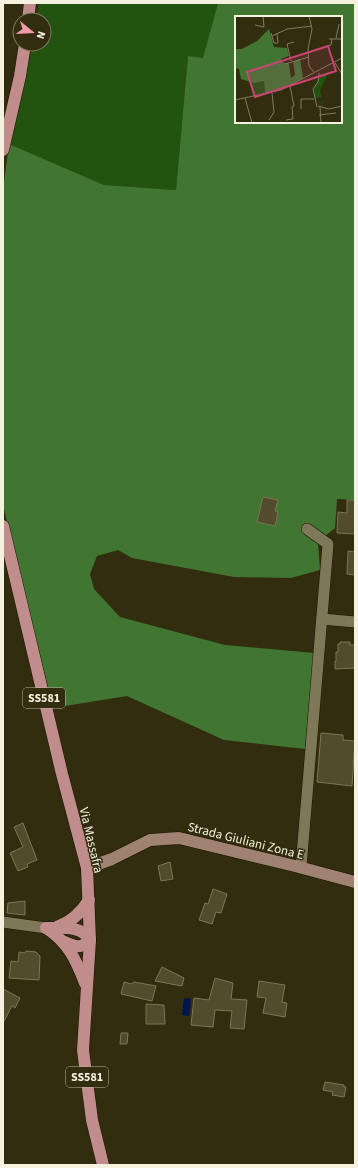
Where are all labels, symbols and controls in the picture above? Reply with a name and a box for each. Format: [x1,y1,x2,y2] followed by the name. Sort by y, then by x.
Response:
[12,12,52,52] north arrow
[235,16,342,123] inset map
[33,29,49,41] text: N
[23,688,65,708] road number: SS581
[75,806,107,875] street label: Via Massafra
[186,818,306,864] street label: Strada Giuliani Zona E
[66,1067,108,1087] road number: SS581

